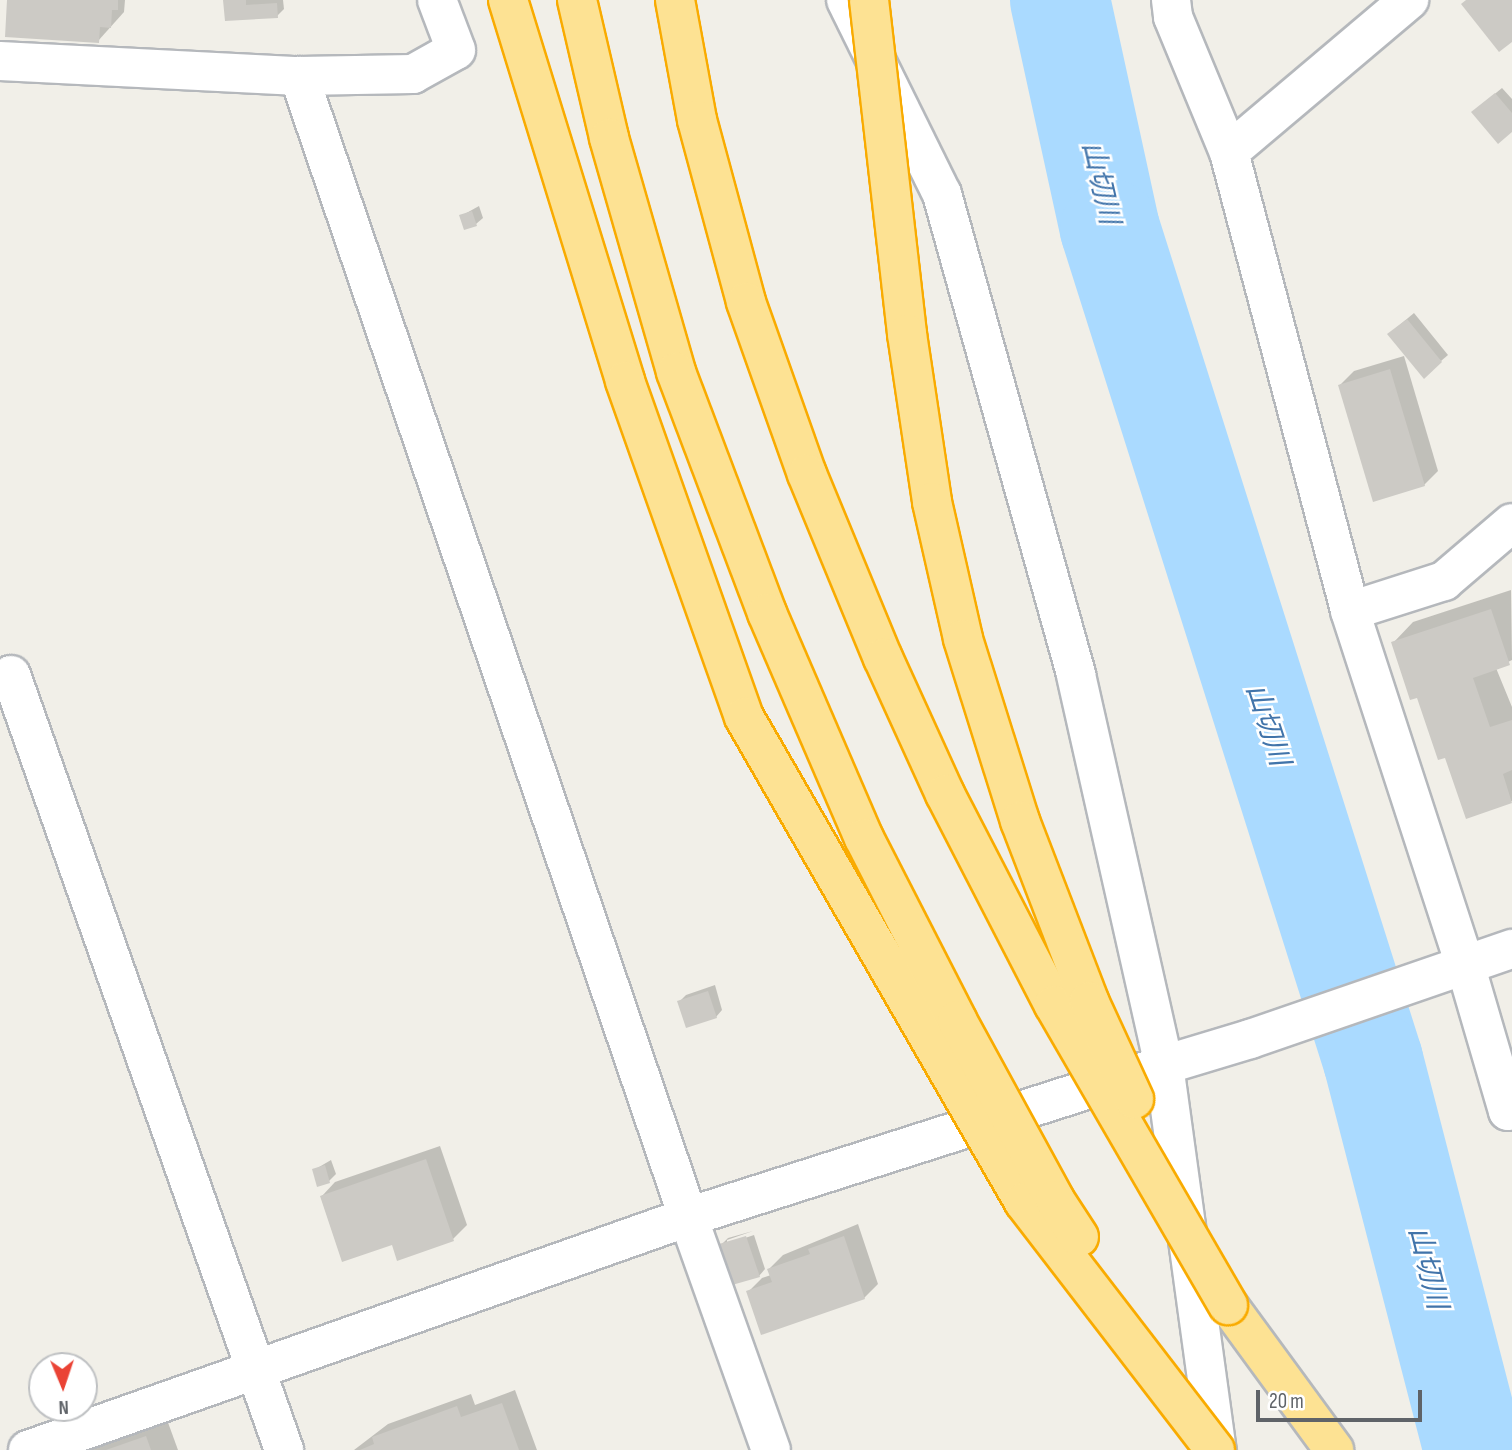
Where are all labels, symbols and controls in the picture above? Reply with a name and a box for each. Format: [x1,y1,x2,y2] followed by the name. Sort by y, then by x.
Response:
[1074,138,1126,228] water label: 山切川
[1238,680,1296,770] water label: 山切川
[1401,1223,1453,1313] water label: 山切川
[28,1352,98,1422] north arrow
[1260,1376,1426,1420] scale bar
[1269,1389,1304,1414] text: 20 m
[58,1395,69,1418] text: N

